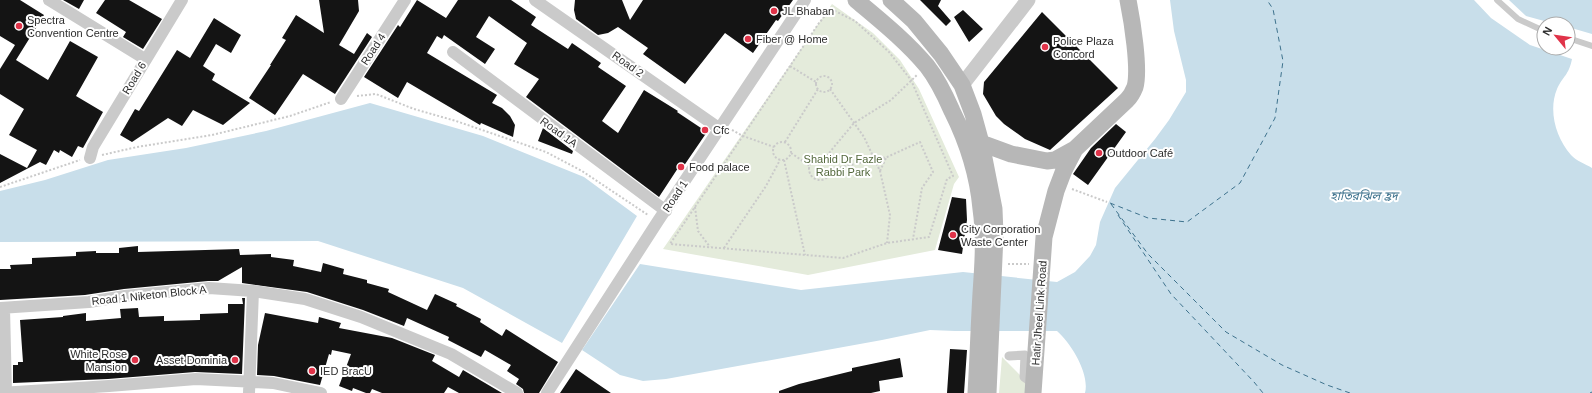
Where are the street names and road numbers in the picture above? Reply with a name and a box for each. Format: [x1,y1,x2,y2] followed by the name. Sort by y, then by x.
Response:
[358,31,388,67] street label: Road 4
[610,49,646,79] street label: Road 2
[120,60,148,96] street label: Road 6
[538,115,580,150] street label: Road 1A
[660,178,690,214] street label: Road 1
[1029,260,1049,366] street label: Hatir Jheel Link Road
[91,283,208,307] street label: Road 1 Niketon Block A

